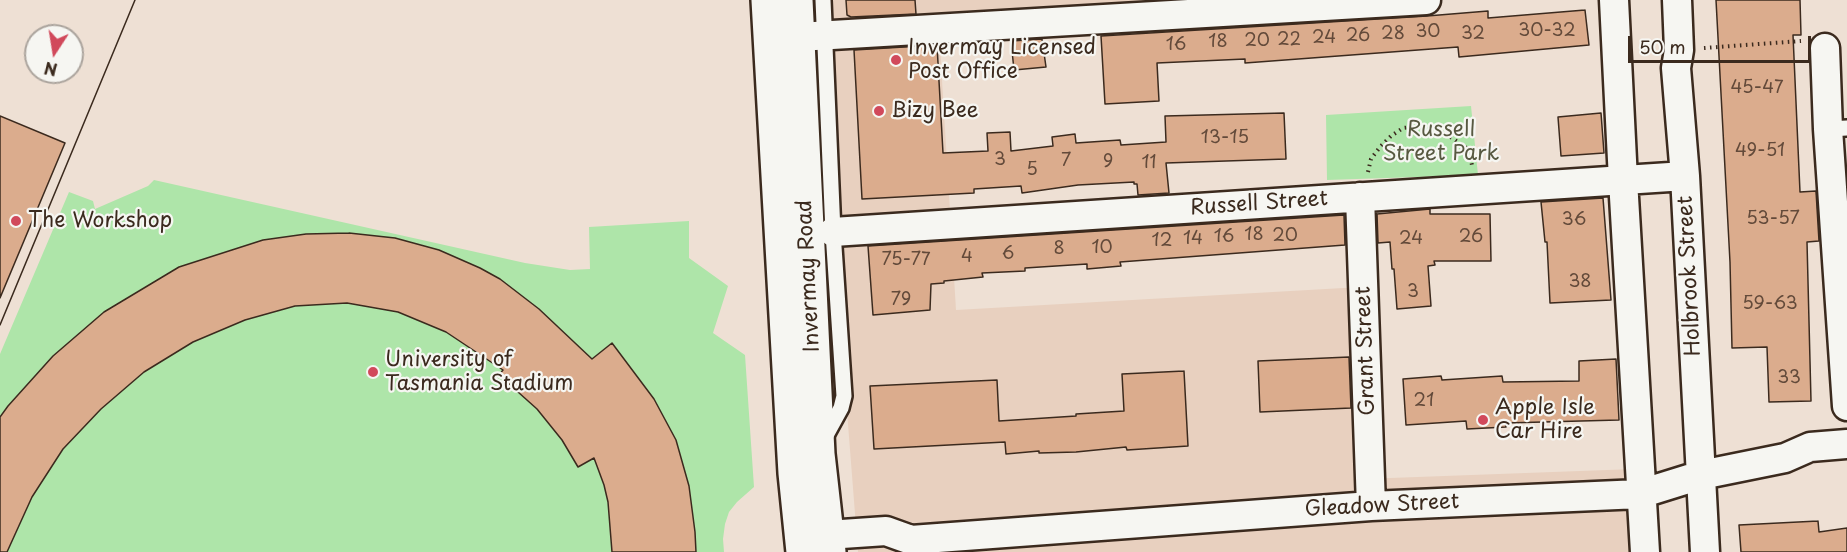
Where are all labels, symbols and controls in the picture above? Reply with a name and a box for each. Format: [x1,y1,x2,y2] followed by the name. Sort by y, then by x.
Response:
[1518,20,1576,42] house number: 30-32
[1415,21,1441,43] house number: 30
[1381,23,1405,45] house number: 28
[1461,23,1485,45] house number: 32
[24,24,84,84] north arrow
[1631,24,1814,62] scale bar
[1346,25,1370,47] house number: 26
[1312,27,1336,49] house number: 24
[1277,29,1301,51] house number: 22
[1244,30,1270,52] house number: 20
[1208,31,1228,53] house number: 18
[1639,33,1686,60] text: 50 m
[1166,34,1186,56] house number: 16
[908,35,1096,85] place label: Invermay Licensed Post Office
[889,53,903,67] marker: Invermay Licensed Post Office
[42,57,59,83] text: N
[1730,77,1784,99] house number: 45-47
[891,98,978,124] place label: Bizy Bee
[872,104,886,118] marker: Bizy Bee
[1383,117,1499,167] park label: Russell Street Park
[1201,127,1249,149] house number: 13-15
[1735,140,1785,162] house number: 49-51
[994,149,1006,171] house number: 3
[1061,150,1071,172] house number: 7
[1103,151,1113,173] house number: 9
[1141,152,1157,174] house number: 11
[1026,159,1038,181] house number: 5
[1189,187,1329,221] street label: Russell Street
[1673,195,1707,357] street label: Holbrook Street
[792,199,826,353] street label: Invermay Road
[28,208,172,234] place label: The Workshop
[1746,208,1800,230] house number: 53-57
[1562,209,1586,231] house number: 36
[9,214,23,228] marker: The Workshop
[1244,224,1264,246] house number: 18
[1272,225,1298,247] house number: 20
[1214,226,1234,248] house number: 16
[1459,226,1483,248] house number: 26
[1183,228,1203,250] house number: 14
[1399,228,1423,250] house number: 24
[1152,230,1172,252] house number: 12
[1091,237,1113,259] house number: 10
[1053,238,1065,260] house number: 8
[1002,243,1014,265] house number: 6
[961,246,973,268] house number: 4
[882,249,930,271] house number: 75-77
[1568,271,1592,293] house number: 38
[1407,281,1419,303] house number: 3
[1351,286,1381,416] street label: Grant Street
[891,289,911,311] house number: 79
[1742,293,1798,315] house number: 59-63
[385,347,573,397] place label: University of Tasmania Stadium
[366,365,380,379] marker: University of Tasmania Stadium
[1777,367,1801,389] house number: 33
[1414,390,1434,412] house number: 21
[1495,395,1595,445] place label: Apple Isle Car Hire
[1476,413,1490,427] marker: Apple Isle Car Hire
[1304,489,1460,523] street label: Gleadow Street

